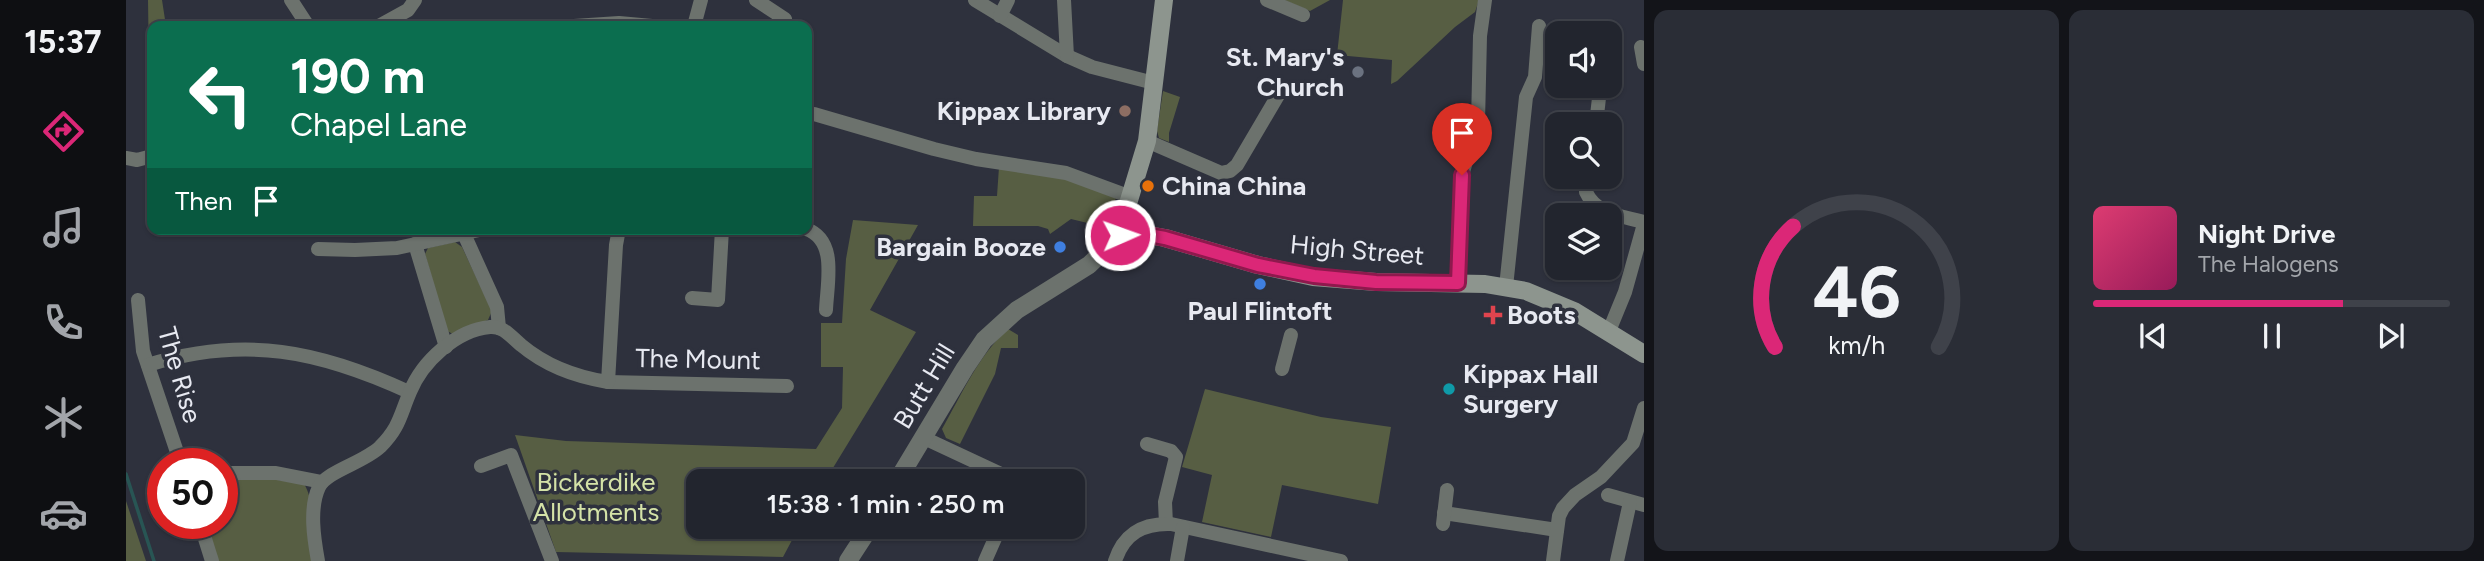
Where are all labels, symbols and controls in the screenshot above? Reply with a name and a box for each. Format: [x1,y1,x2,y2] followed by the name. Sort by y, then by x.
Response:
[1545,21,1622,280] map controls
[1545,21,1622,98] button: sound
[24,23,102,61] text: 15:37
[1226,41,1344,103] place label: St. Mary's Church
[290,46,425,105] text: 190 m
[175,49,266,140] icon: left
[1350,64,1366,80] marker: St. Mary's Church
[937,95,1111,127] place label: Kippax Library
[1117,103,1133,119] marker: Kippax Library
[1432,103,1492,175] pin
[290,106,467,144] text: Chapel Lane
[39,107,88,156] icon: directions
[1545,112,1622,189] button: search
[1443,114,1481,152] icon: arrive
[1162,170,1306,202] place label: China China
[1140,178,1156,194] marker: China China
[247,182,285,220] icon: arrive
[175,185,233,217] text: Then
[1083,198,1157,272] position arrow
[39,203,88,252] icon: music
[1545,203,1622,280] button: layers
[2198,218,2335,250] text: Night Drive
[1289,228,1426,272] street label: High Street
[876,231,1046,263] place label: Bargain Booze
[1052,239,1068,255] marker: Bargain Booze
[1812,248,1901,335] text: 46
[2198,250,2339,278] text: The Halogens
[1252,276,1268,292] marker: Paul Flintoft
[1187,295,1333,327] place label: Paul Flintoft
[39,298,88,347] icon: phone
[1507,299,1576,331] place label: Boots
[1485,307,1501,323] marker: Boots
[2134,317,2172,355] icon: previous
[2253,317,2291,355] icon: pause
[2372,317,2410,355] icon: next
[151,323,209,427] street label: The Rise
[1828,329,1885,359] text: km/h
[886,338,962,434] street label: Butt Hill
[635,342,761,376] street label: The Mount
[1463,358,1599,420] place label: Kippax Hall Surgery
[1441,381,1457,397] marker: Kippax Hall Surgery
[39,393,88,442] icon: climate
[147,448,238,539] speed limit sign: 50
[533,466,659,528] park label: Bickerdike Allotments
[766,488,1005,520] text: 15:38 · 1 min · 250 m
[39,489,88,538] icon: car

